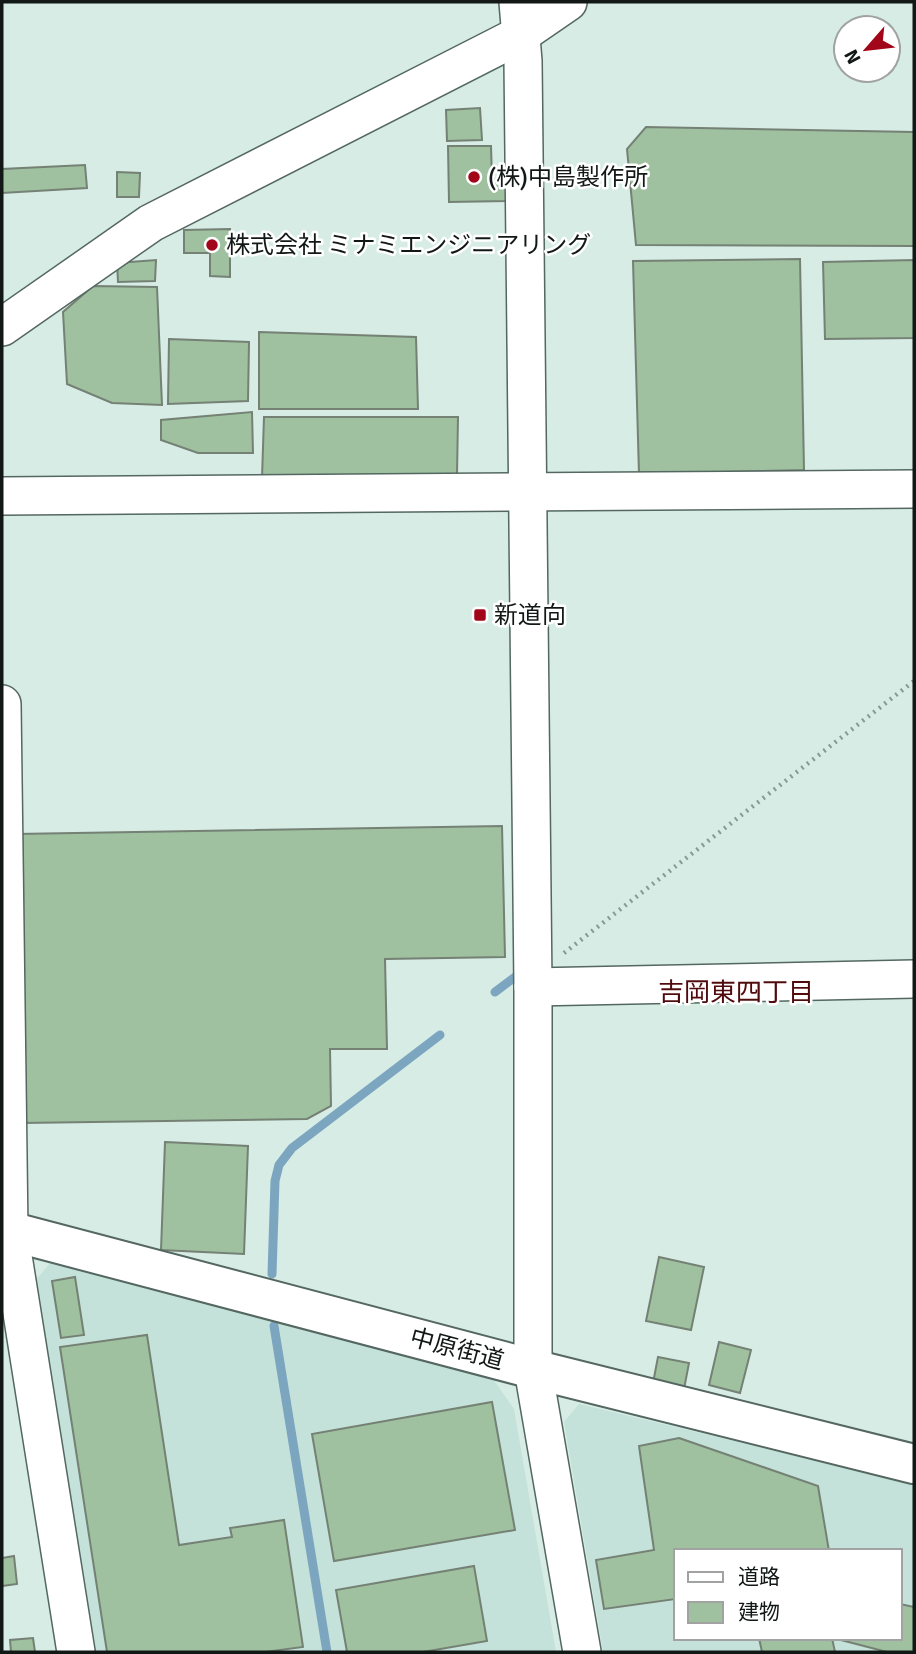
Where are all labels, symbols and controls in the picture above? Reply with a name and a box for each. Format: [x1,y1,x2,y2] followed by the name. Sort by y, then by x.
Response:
[832,14,902,84] north arrow
[839,45,867,68] text: N
[488,162,648,192] place label: (株)中島製作所
[466,169,482,185] marker: (株)中島製作所
[226,230,591,260] place label: 株式会社 ミナミエンジニアリング
[204,237,220,253] marker: 株式会社 ミナミエンジニアリング
[494,600,566,630] place label: 新道向
[472,607,488,623] marker: 新道向
[658,977,814,1009] district label: 吉岡東四丁目
[407,1322,507,1376] street label: 中原街道
[674,1549,902,1640] legend
[738,1564,780,1590] text: 道路
[738,1599,780,1625] text: 建物

